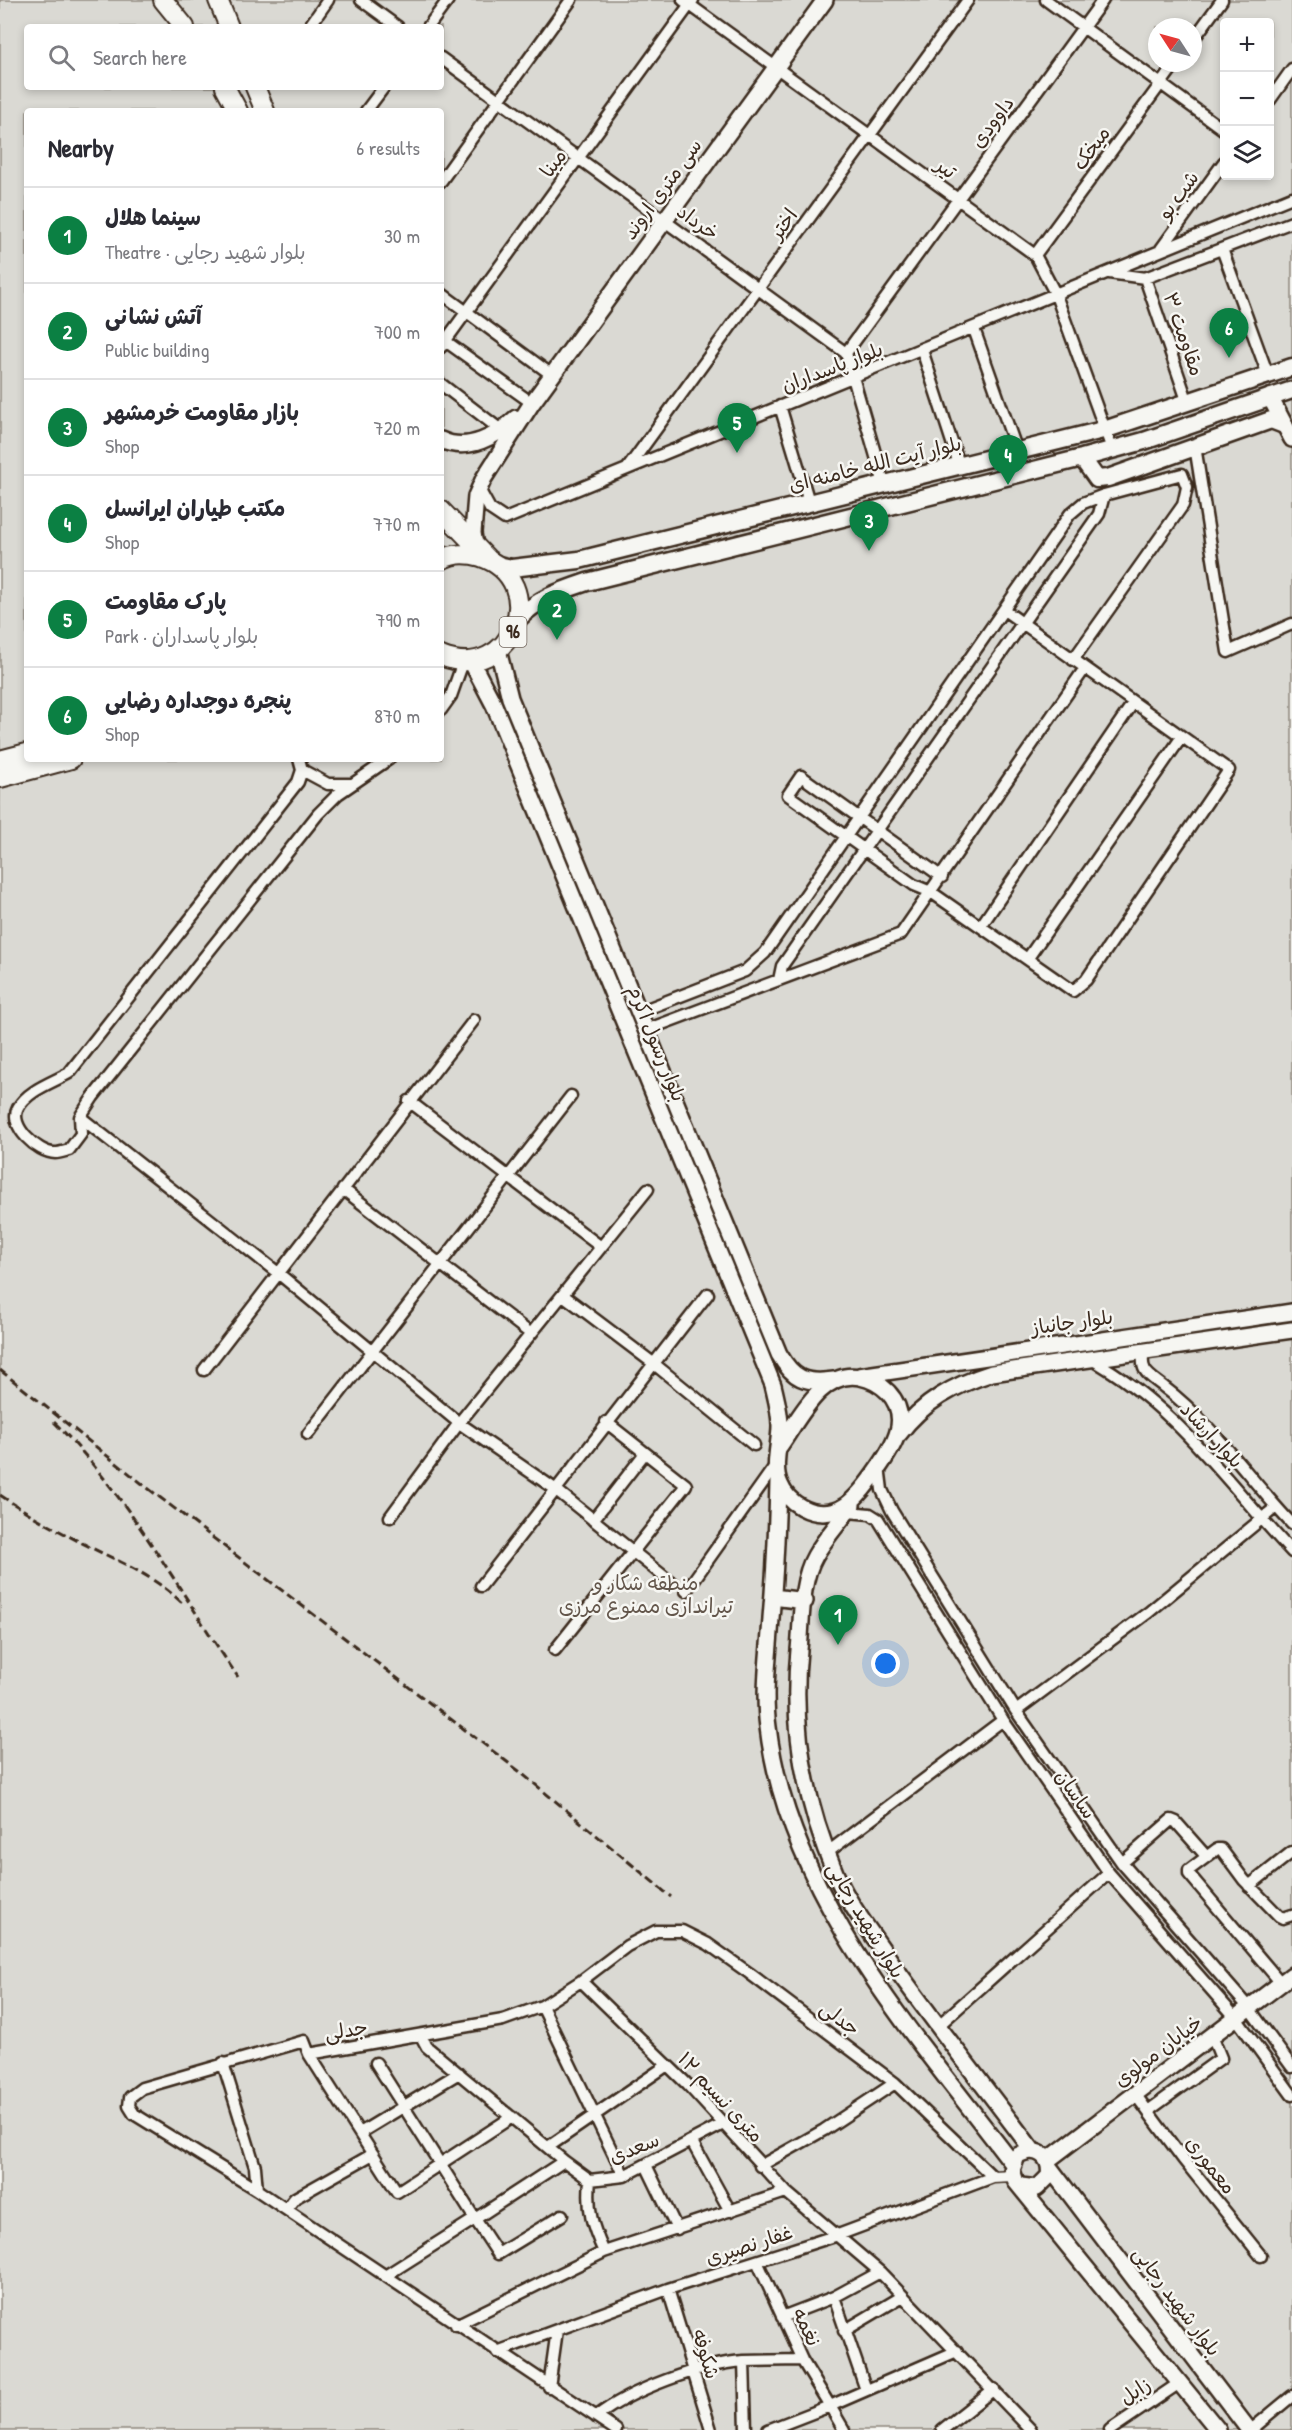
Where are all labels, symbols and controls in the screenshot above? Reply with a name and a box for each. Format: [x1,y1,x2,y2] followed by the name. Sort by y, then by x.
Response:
[1148,18,1202,72] north arrow
[1220,18,1274,180] map controls
[1220,18,1274,72] button: +
[24,24,444,90] search box
[45,41,78,74] icon: search
[93,42,187,72] text: Search here
[1220,72,1274,126] button: −
[964,90,1020,153] street label: داوودی
[1065,120,1116,175] street label: میخک
[1220,126,1274,180] button: layers
[48,130,114,165] text: Nearby
[616,133,707,245] street label: سی متری اروند
[356,134,420,161] text: 6 results
[533,143,572,182] street label: مینا
[929,150,963,185] street label: تیر
[1150,165,1204,226] street label: شب بو
[672,197,725,246] street label: خرداد
[105,202,201,232] text: سینما هلال
[761,202,803,247] street label: اختر
[64,222,71,249] text: 1
[384,222,420,249] text: 30 m
[105,238,306,265] text: Theatre · بلوار شهید رجایی
[1158,288,1211,379] street label: مقاومت ۳
[105,301,202,331] text: آتش نشانی
[1210,308,1248,358] pin: 6
[63,318,72,345] text: 2
[374,318,420,345] text: 700 m
[777,335,886,398] street label: بلوار پاسداران
[105,336,209,363] text: Public building
[105,397,299,427] text: بازار مقاومت خرمشهر
[718,404,756,453] pin: 5
[63,414,72,441] text: 3
[374,414,420,441] text: 720 m
[786,429,964,498] street label: بلوار آیت الله خامنه ای
[105,432,139,459] text: Shop
[988,436,1028,485] pin: 4
[105,493,285,523] text: مكتب طياران ايرانسل
[850,502,888,551] pin: 3
[64,510,71,537] text: 4
[373,510,420,537] text: 770 m
[105,528,139,555] text: Shop
[105,586,226,616] text: پارک مقاومت
[538,590,576,640] pin: 2
[63,606,72,633] text: 5
[376,606,420,633] text: 790 m
[500,617,526,647] road number: 96
[105,622,258,649] text: Park · بلوار پاسداران
[105,685,291,715] text: پنجره دوجداره رضایی
[64,702,71,729] text: 6
[374,702,420,729] text: 870 m
[105,720,139,747] text: Shop
[619,981,693,1106] street label: بلوار رسول اکرم
[1027,1302,1115,1341] street label: بلوار جانباز
[1175,1396,1250,1474] street label: بلوار ارشاد
[559,1569,733,1620] park label: منطقه شکار و تیراندازی ممنوع مرزی
[818,1596,858,1645] pin: 1
[871,1649,900,1678] your location
[1050,1763,1103,1824] street label: ساسان
[821,1856,912,1983] street label: بلوار شهید رجایی
[815,1994,866,2041] street label: جدلی
[1108,2008,1208,2093] street label: خیابان مولوی
[322,2013,369,2046] street label: جدلی
[671,2046,770,2149] street label: ۱۲ متری نسیم
[605,2125,663,2170] street label: سعدی
[1180,2130,1243,2200] street label: معموری
[702,2218,796,2271] street label: غفار نصیری
[1127,2240,1228,2361] street label: بلوار شهید رجایی
[787,2303,828,2350] street label: نغمه
[686,2326,727,2382] street label: شکوفه
[1114,2370,1156,2411] street label: زابل

